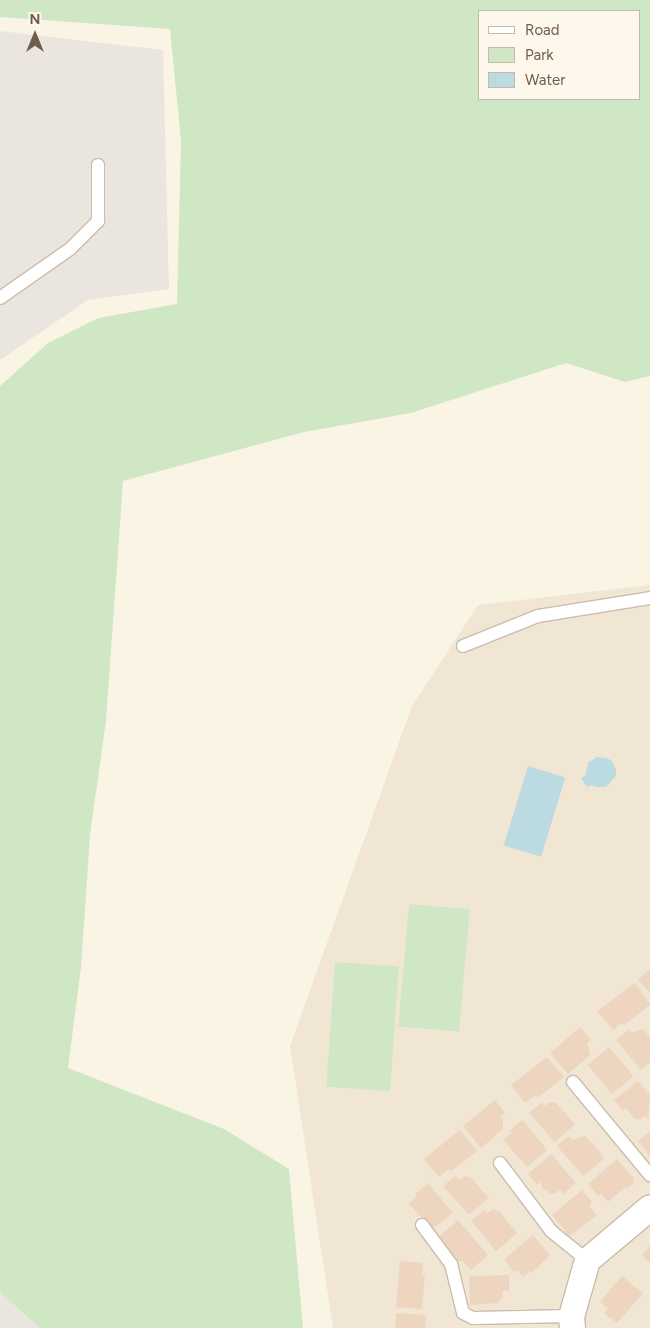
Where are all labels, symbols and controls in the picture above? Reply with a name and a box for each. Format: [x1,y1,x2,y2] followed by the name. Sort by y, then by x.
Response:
[10,10,60,60] north arrow
[478,10,640,100] legend
[30,11,40,28] text: N
[525,21,560,39] text: Road
[525,46,554,64] text: Park
[525,71,565,89] text: Water

